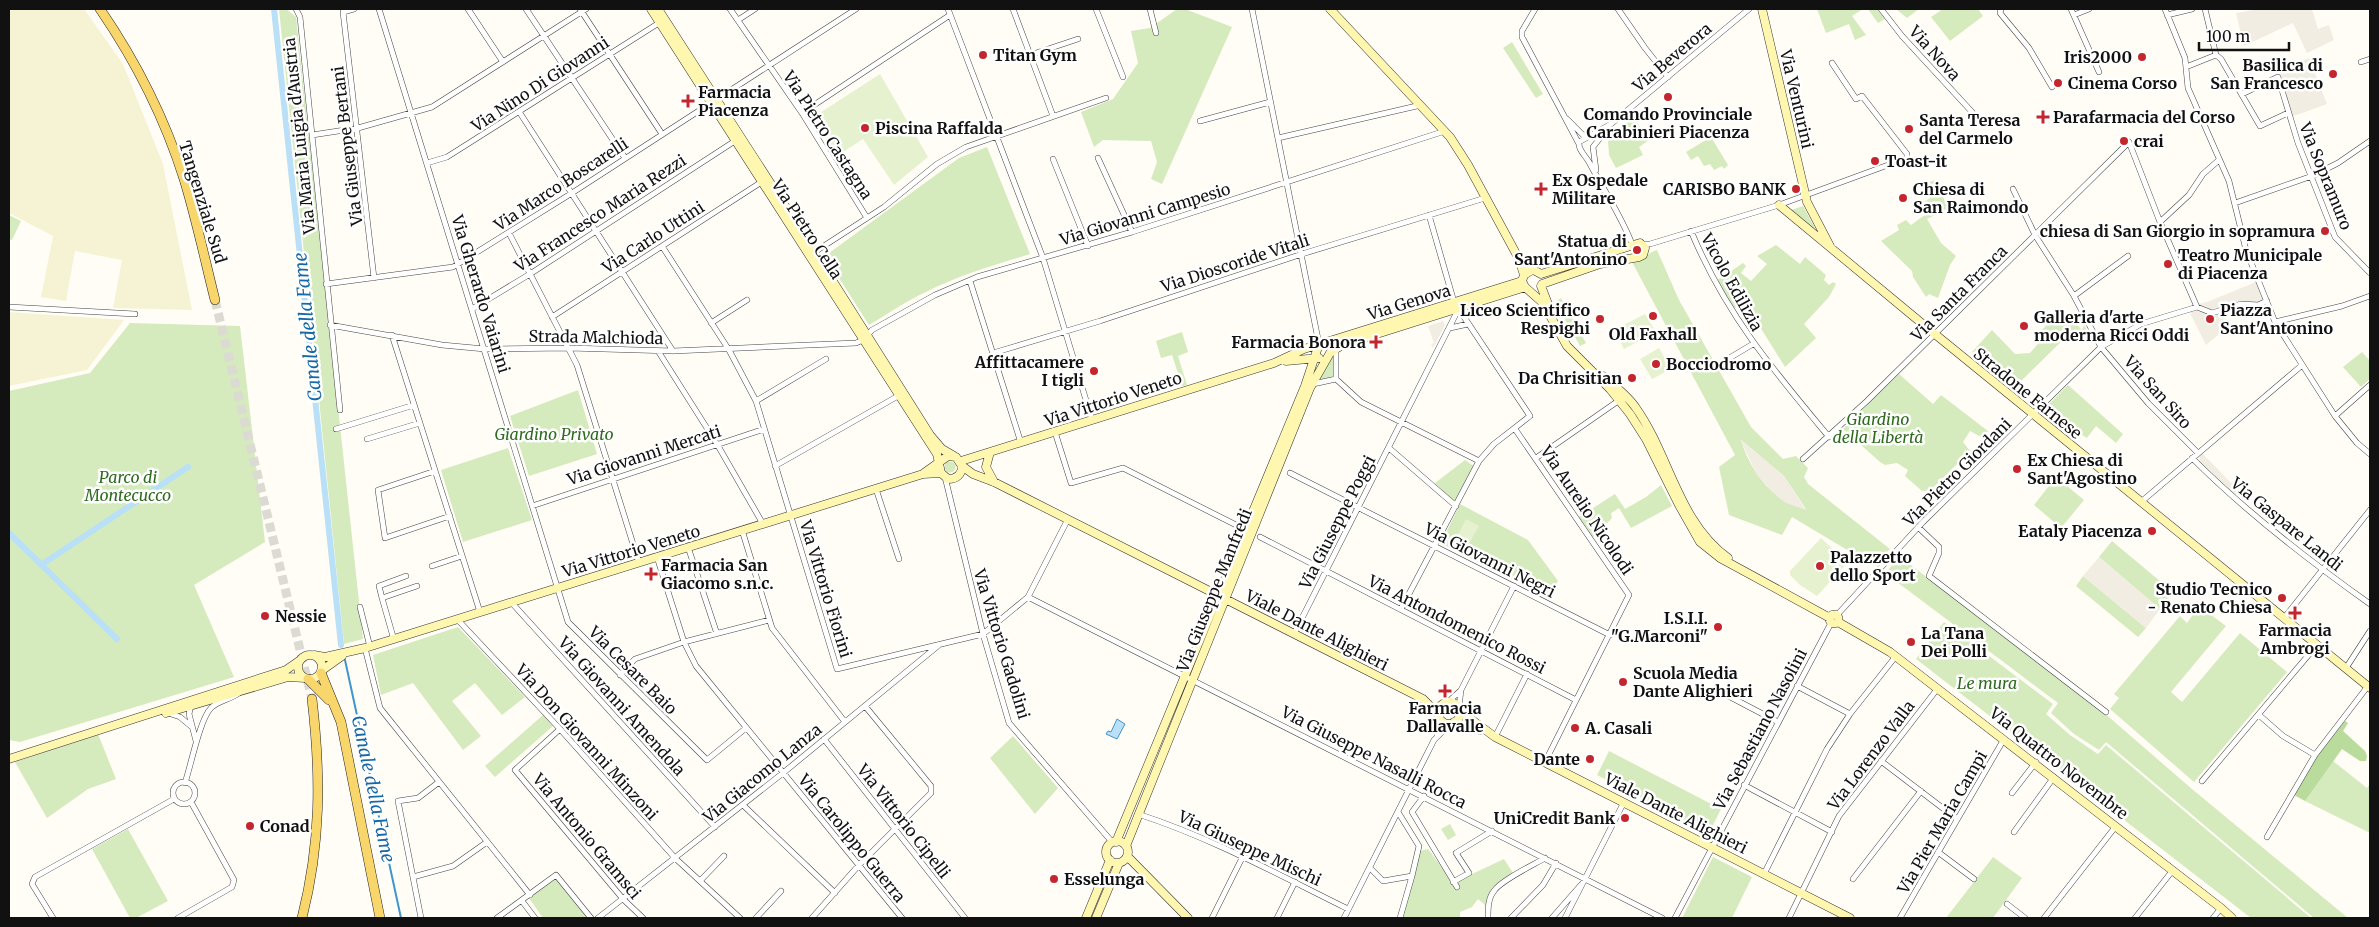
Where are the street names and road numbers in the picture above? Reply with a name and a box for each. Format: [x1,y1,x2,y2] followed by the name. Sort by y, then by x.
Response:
[1628,18,1716,96] street label: Via Beverora
[1904,21,1965,85] street label: Via Nova
[467,32,613,136] street label: Via Nino Di Giovanni
[279,36,319,236] street label: Via Maria Luigia d'Austria
[1776,47,1818,150] street label: Via Venturini
[327,65,367,228] street label: Via Giuseppe Bertani
[778,66,877,203] street label: Via Pietro Castagna
[2295,118,2357,233] street label: Via Sopramuro
[490,133,632,235] street label: Via Marco Boscarelli
[175,138,231,266] street label: Tangenziale Sud
[510,150,689,276] street label: Via Francesco Maria Rezzi
[767,174,847,283] street label: Via Pietro Cella
[1056,179,1233,250] street label: Via Giovanni Campesio
[597,197,708,278] street label: Via Carlo Uttini
[447,212,515,375] street label: Via Gherardo Vaiarini
[1696,229,1767,335] street label: Vicolo Edilizia
[1157,230,1312,297] street label: Via Dioscoride Vitali
[1906,240,2012,346] street label: Via Santa Franca
[1364,280,1453,324] street label: Via Genova
[529,326,664,348] street label: Strada Malchioda
[1970,343,2086,443] street label: Stradone Farnese
[2119,351,2196,433] street label: Via San Siro
[1041,367,1184,431] street label: Via Vittorio Veneto
[1898,414,2015,531] street label: Via Pietro Giordani
[564,421,723,490] street label: Via Giovanni Mercati
[1536,441,1638,578] street label: Via Aurelio Nicolodi
[1294,452,1379,593] street label: Via Giuseppe Poggi
[2226,472,2347,575] street label: Via Gaspare Landi
[1172,505,1256,676] street label: Via Giuseppe Manfredi
[795,517,856,660] street label: Via Vittorio Fiorini
[1420,518,1559,602] street label: Via Giovanni Negri
[559,521,702,582] street label: Via Vittorio Veneto
[969,566,1034,721] street label: Via Vittorio Gadolini
[1364,570,1549,678] street label: Via Antondomenico Rossi
[1241,585,1392,675] street label: Viale Dante Alighieri
[584,621,681,718] street label: Via Cesare Baio
[554,632,690,780] street label: Via Giovanni Amendola
[1708,645,1811,814] street label: Via Sebastiano Nasolini
[511,659,662,824] street label: Via Don Giovanni Minzoni
[1823,696,1919,815] street label: Via Lorenzo Valla
[1277,701,1470,813] street label: Via Giuseppe Nasalli Rocca
[1985,702,2132,823] street label: Via Quattro Novembre
[698,719,826,828] street label: Via Giacomo Lanza
[1892,747,1991,898] street label: Via Pier Maria Campi
[853,759,955,882] street label: Via Vittorio Cipelli
[528,768,645,903] street label: Via Antonio Gramsci
[1600,768,1751,858] street label: Viale Dante Alighieri
[794,769,910,906] street label: Via Carolippo Guerra
[1174,806,1325,890] street label: Via Giuseppe Mischi

